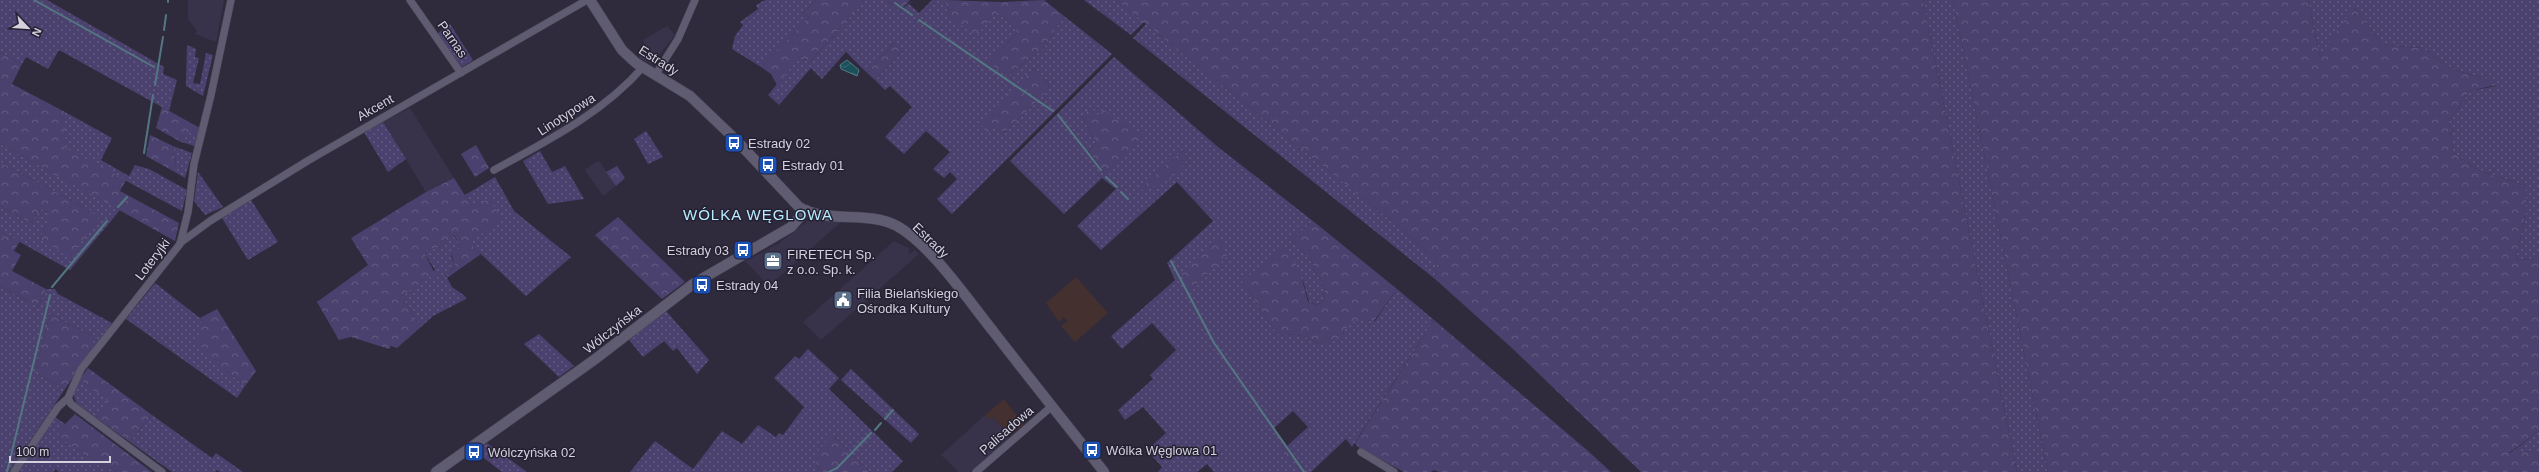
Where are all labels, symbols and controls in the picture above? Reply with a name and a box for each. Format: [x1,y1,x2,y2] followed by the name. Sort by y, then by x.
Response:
[8,8,48,48] north arrow
[435,18,471,61] street label: Parnas
[30,26,44,38] text: N
[636,42,682,79] street label: Estrady
[535,90,599,139] street label: Linotypowa
[354,91,397,124] street label: Akcent
[723,132,745,154] bus stop icon: Estrady 02
[748,136,810,151] place label: Estrady 02
[757,154,779,176] bus stop icon: Estrady 01
[782,158,844,173] place label: Estrady 01
[683,206,833,223] district label: WÓLKA WĘGLOWA
[910,220,952,261] street label: Estrady
[132,235,173,283] street label: Loteryjki
[732,239,754,261] bus stop icon: Estrady 03
[667,243,729,258] place label: Estrady 03
[787,247,875,277] place label: FIRETECH Sp. z o.o. Sp. k.
[762,250,784,272] office icon: FIRETECH Sp. z o.o. Sp. k.
[691,274,713,296] bus stop icon: Estrady 04
[716,278,778,293] place label: Estrady 04
[857,286,958,316] place label: Filia Bielańskiego Ośrodka Kultury
[832,289,854,311] public building icon: Filia Bielańskiego Ośrodka Kultury
[580,302,645,357] street label: Wólczyńska
[976,402,1037,458] street label: Palisadowa
[10,438,110,464] scale bar
[1081,439,1103,461] bus stop icon: Wólka Węglowa 01
[463,441,485,463] bus stop icon: Wólczyńska 02
[1106,443,1217,458] place label: Wólka Węglowa 01
[16,445,49,459] text: 100 m
[488,445,575,460] place label: Wólczyńska 02

